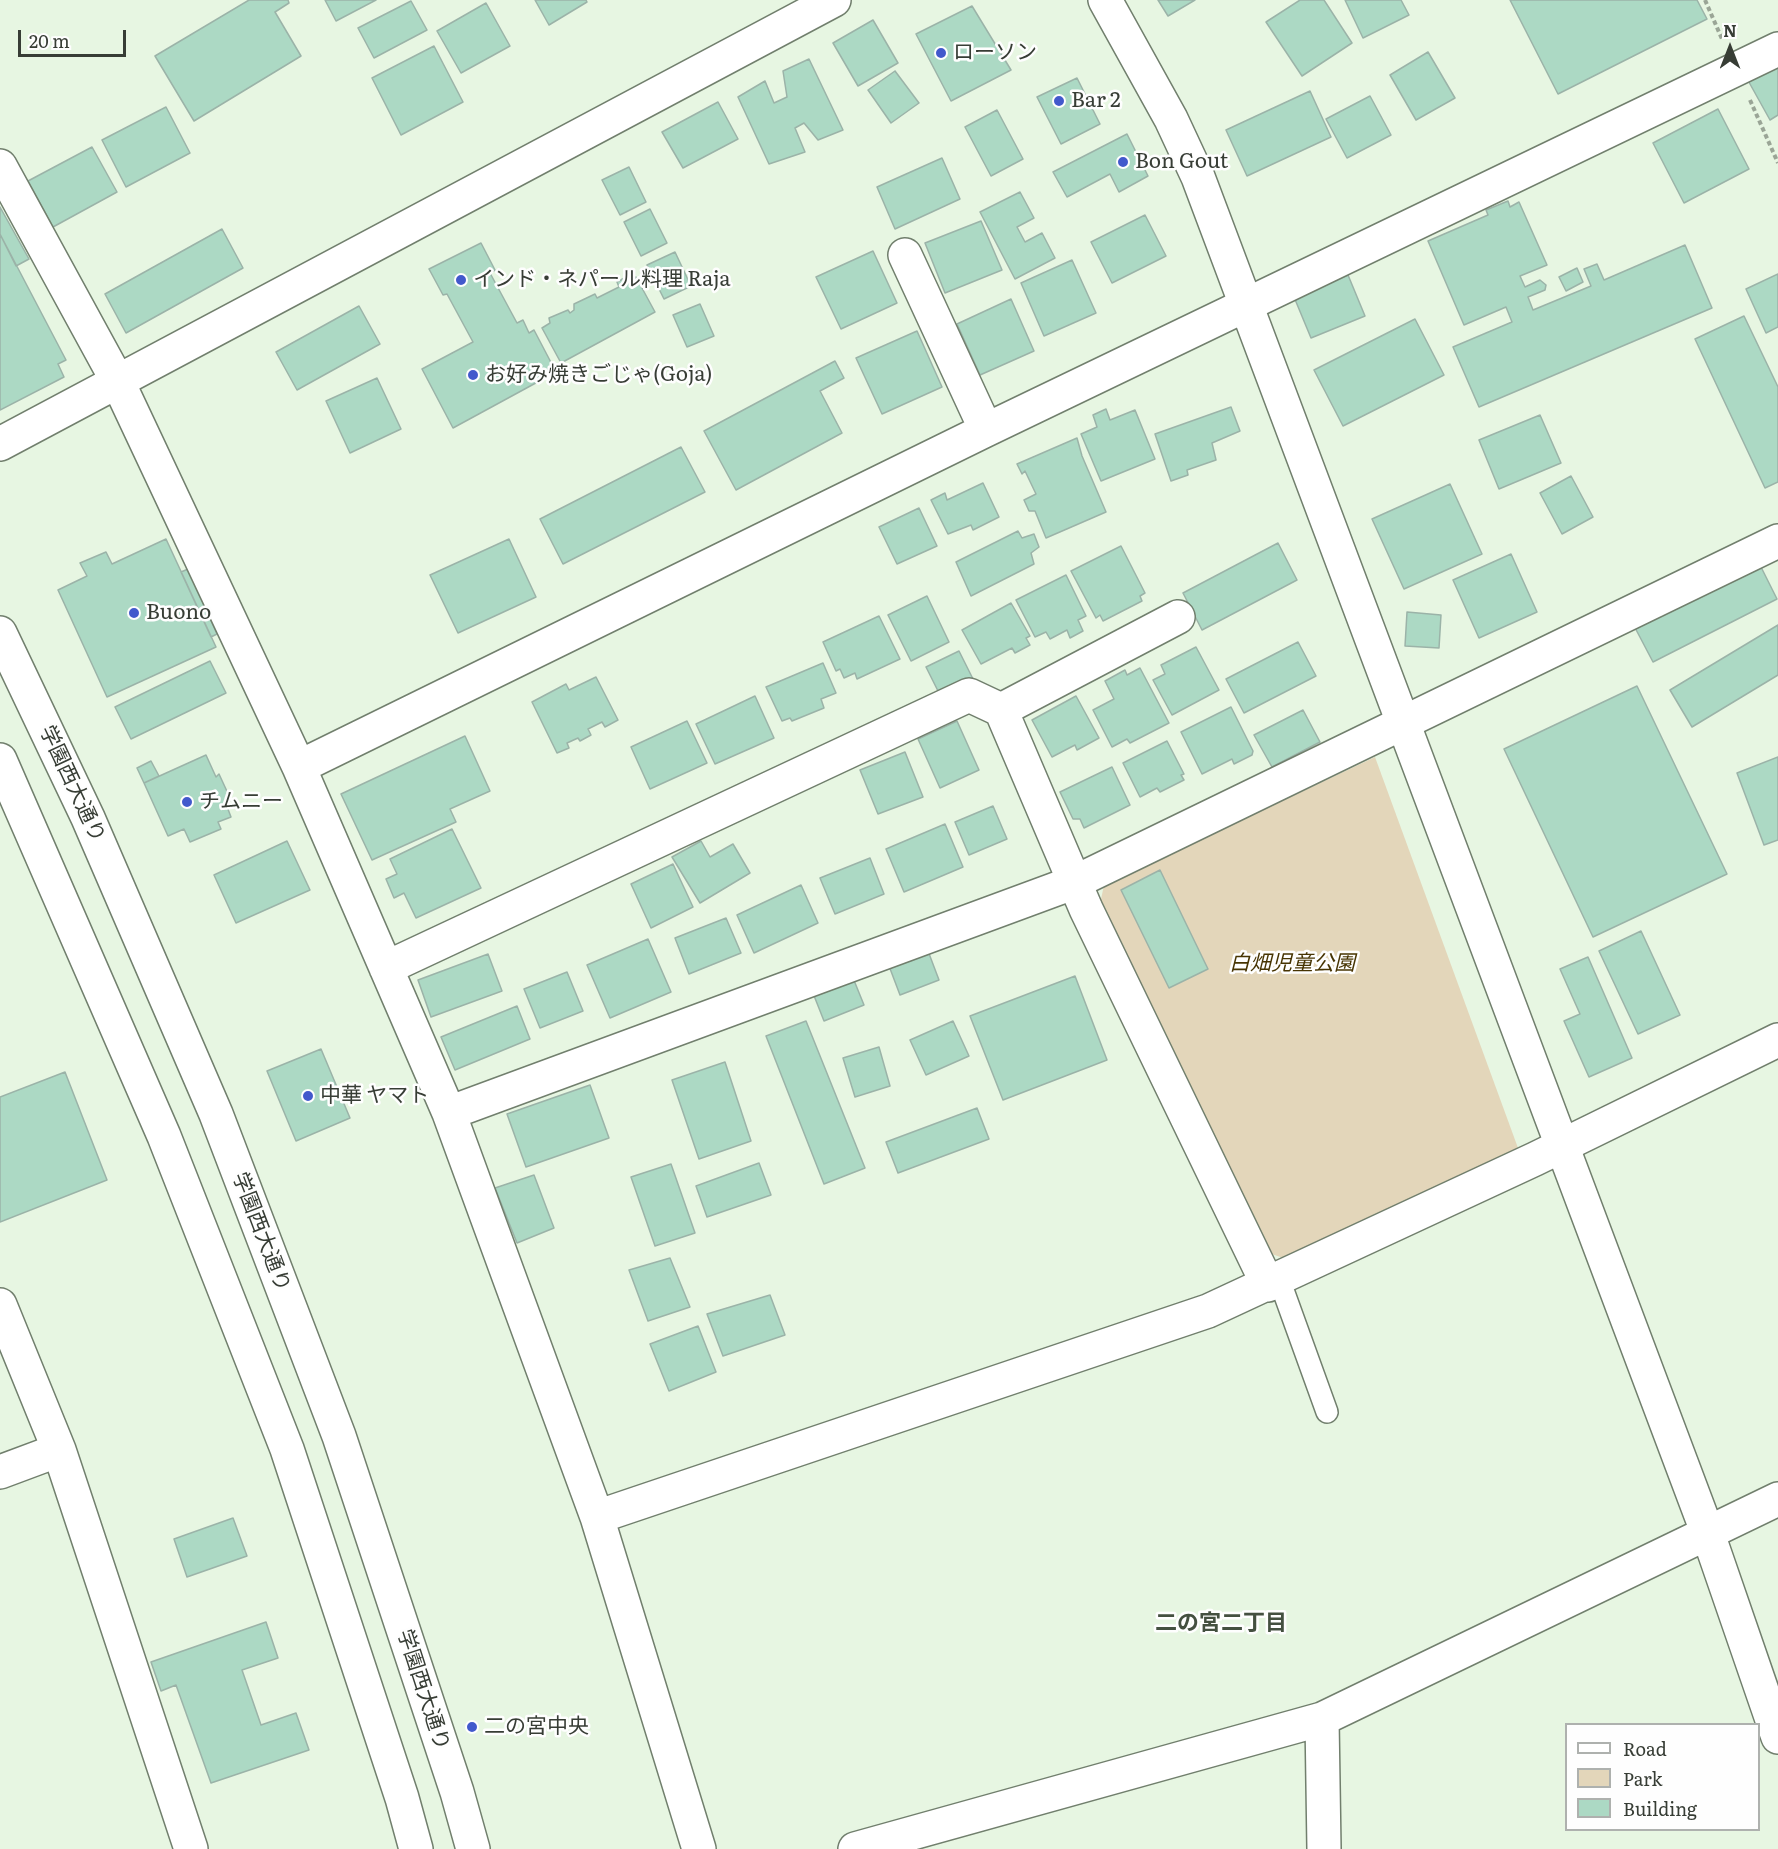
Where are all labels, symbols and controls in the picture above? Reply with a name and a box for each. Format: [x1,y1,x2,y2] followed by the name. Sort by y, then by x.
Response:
[21,18,129,56] scale bar
[1700,18,1760,78] north arrow
[1723,18,1737,42] text: N
[29,27,70,54] text: 20 m
[953,40,1037,66] place label: ローソン
[934,46,948,60] marker: ローソン
[1071,88,1121,114] place label: Bar 2
[1052,94,1066,108] marker: Bar 2
[1135,149,1228,175] place label: Bon Gout
[1116,155,1130,169] marker: Bon Gout
[473,267,731,293] place label: インド・ネパール料理 Raja
[454,273,468,287] marker: インド・ネパール料理 Raja
[485,362,713,388] place label: お好み焼きごじゃ(Goja)
[466,368,480,382] marker: お好み焼きごじゃ(Goja)
[146,600,211,626] place label: Buono
[127,606,141,620] marker: Buono
[34,722,110,846] street label: 学園西大通り
[199,789,283,815] place label: チムニー
[180,795,194,809] marker: チムニー
[1229,951,1355,977] park label: 白畑児童公園
[320,1083,429,1109] place label: 中華 ヤマト
[301,1089,315,1103] marker: 中華 ヤマト
[227,1169,295,1295] street label: 学園西大通り
[1155,1611,1287,1637] district label: 二の宮二丁目
[392,1626,454,1754] street label: 学園西大通り
[484,1714,589,1740] place label: 二の宮中央
[465,1720,479,1734] marker: 二の宮中央
[1565,1723,1760,1831] legend
[1623,1735,1667,1762] text: Road
[1623,1765,1662,1792] text: Park
[1623,1795,1697,1822] text: Building

